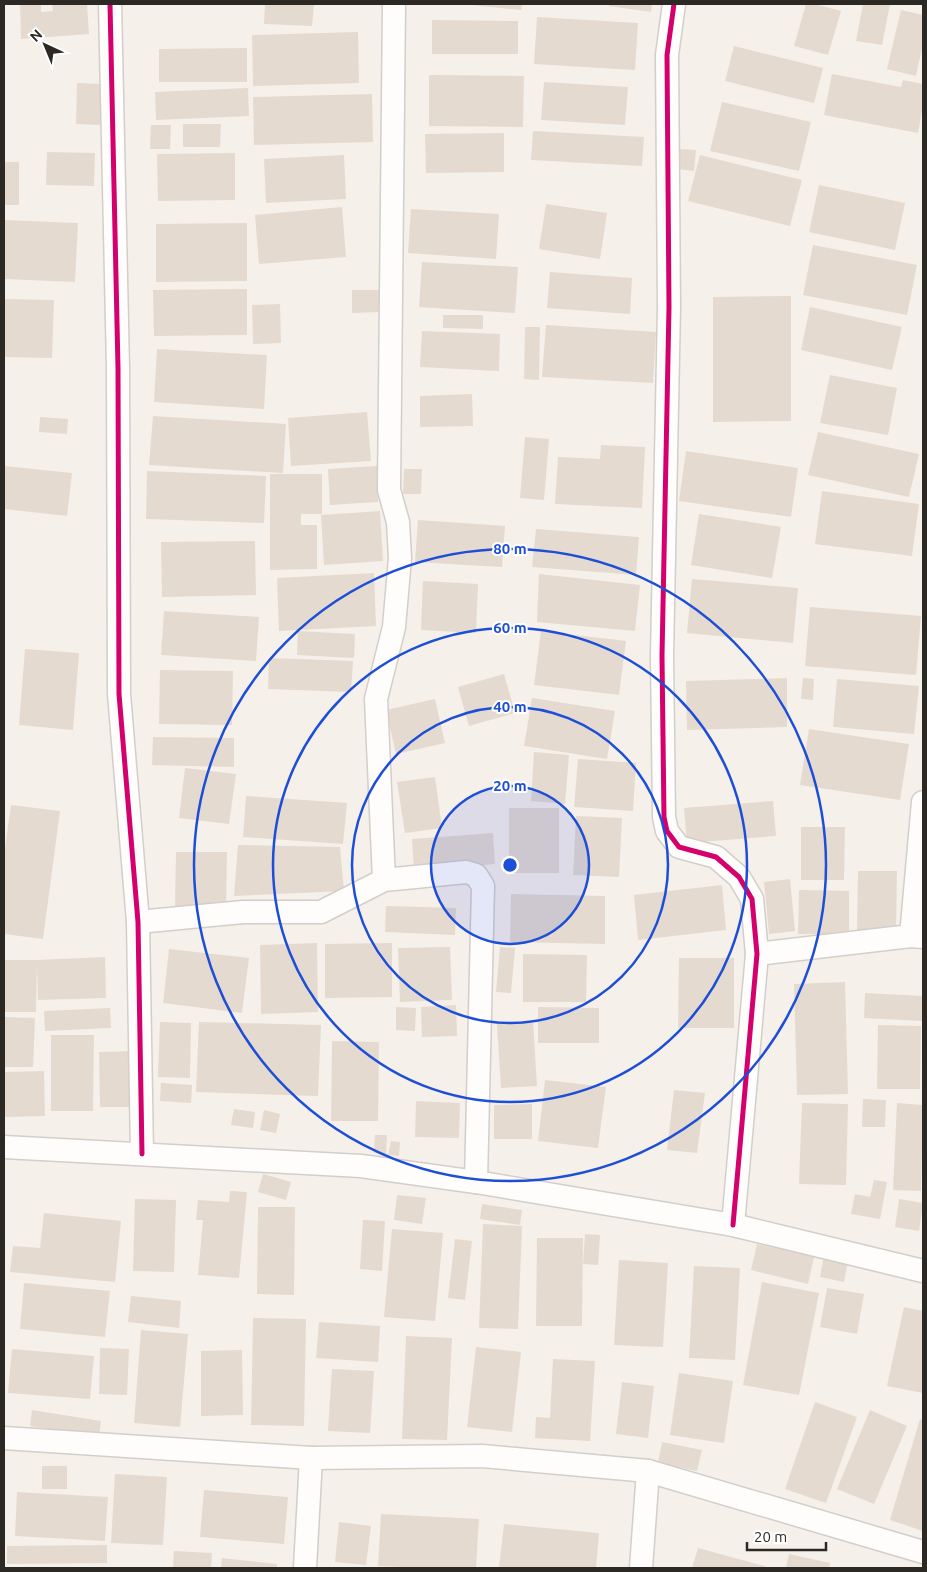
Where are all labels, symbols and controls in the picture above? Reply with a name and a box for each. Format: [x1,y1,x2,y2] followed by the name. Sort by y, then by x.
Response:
[20,20,70,70] north arrow
[27,26,45,45] text: N
[493,540,527,557] text: 80 m
[493,619,527,636] text: 60 m
[493,698,527,715] text: 40 m
[493,777,527,794] text: 20 m
[501,856,519,874] centre of rings
[747,1520,826,1552] scale bar
[754,1528,787,1545] text: 20 m

